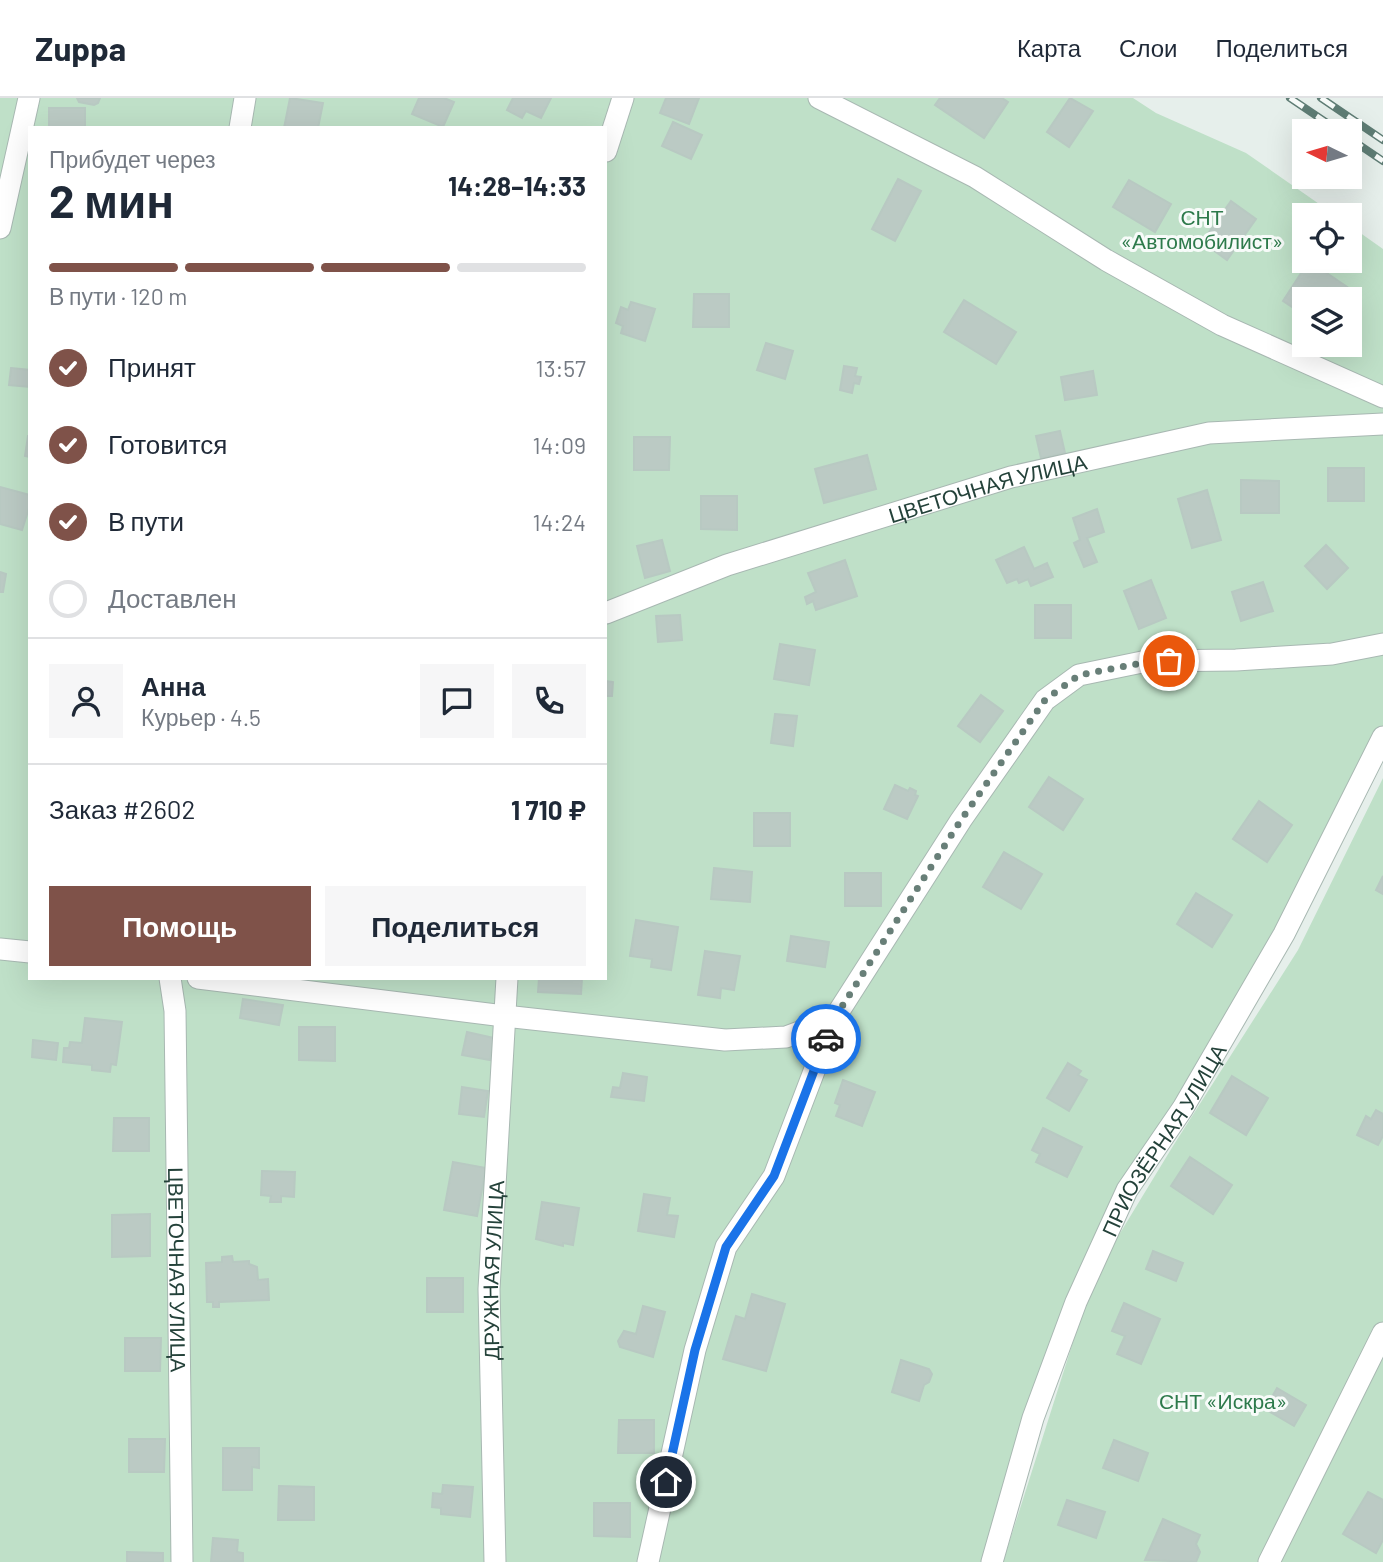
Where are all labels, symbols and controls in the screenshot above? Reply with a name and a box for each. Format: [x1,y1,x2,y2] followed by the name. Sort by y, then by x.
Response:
[35,28,126,68] text: Zuppa
[1017,33,1081,62] text: Карта
[1119,33,1177,62] text: Слои
[1215,33,1348,62] text: Поделиться
[1292,119,1362,189] north arrow
[1292,119,1362,357] map controls
[49,145,216,173] text: Прибудет через
[448,170,586,201] text: 14:28–14:33
[49,172,174,227] text: 2 мин
[1292,203,1362,273] button: locate
[1121,204,1283,253] park label: СНТ «Автомобилист»
[49,282,187,310] text: В пути · 120 m
[1292,287,1362,357] button: layers
[49,349,87,387] icon: check
[108,351,196,382] text: Принят
[536,354,586,382] text: 13:57
[49,426,87,464] icon: check
[108,428,227,459] text: Готовится
[533,431,586,459] text: 14:09
[885,448,1089,527] street label: ЦВЕТОЧНАЯ УЛИЦА
[49,503,87,541] icon: check
[108,505,184,536] text: В пути
[532,508,586,536] text: 14:24
[108,582,237,613] text: Доставлен
[1139,631,1199,691] pin
[1150,642,1188,680] icon: bag
[49,664,123,738] button: person
[420,664,494,738] button: chat
[512,664,586,738] button: phone
[141,670,206,701] text: Анна
[141,703,261,731] text: Курьер · 4.5
[49,793,196,824] text: Заказ #2602
[511,794,586,825] text: 1 710 ₽
[49,886,311,966] button: Помощь
[325,886,586,966] button: Поделиться
[791,1004,861,1074] courier
[807,1020,845,1058] icon: car
[1095,1039,1230,1240] street label: ПРИОЗЁРНАЯ УЛИЦА
[164,1167,192,1372] street label: ЦВЕТОЧНАЯ УЛИЦА
[476,1179,508,1360] street label: ДРУЖНАЯ УЛИЦА
[1159,1388,1287,1413] park label: СНТ «Искра»
[636,1452,696,1512] pin
[647,1463,685,1501] icon: home

